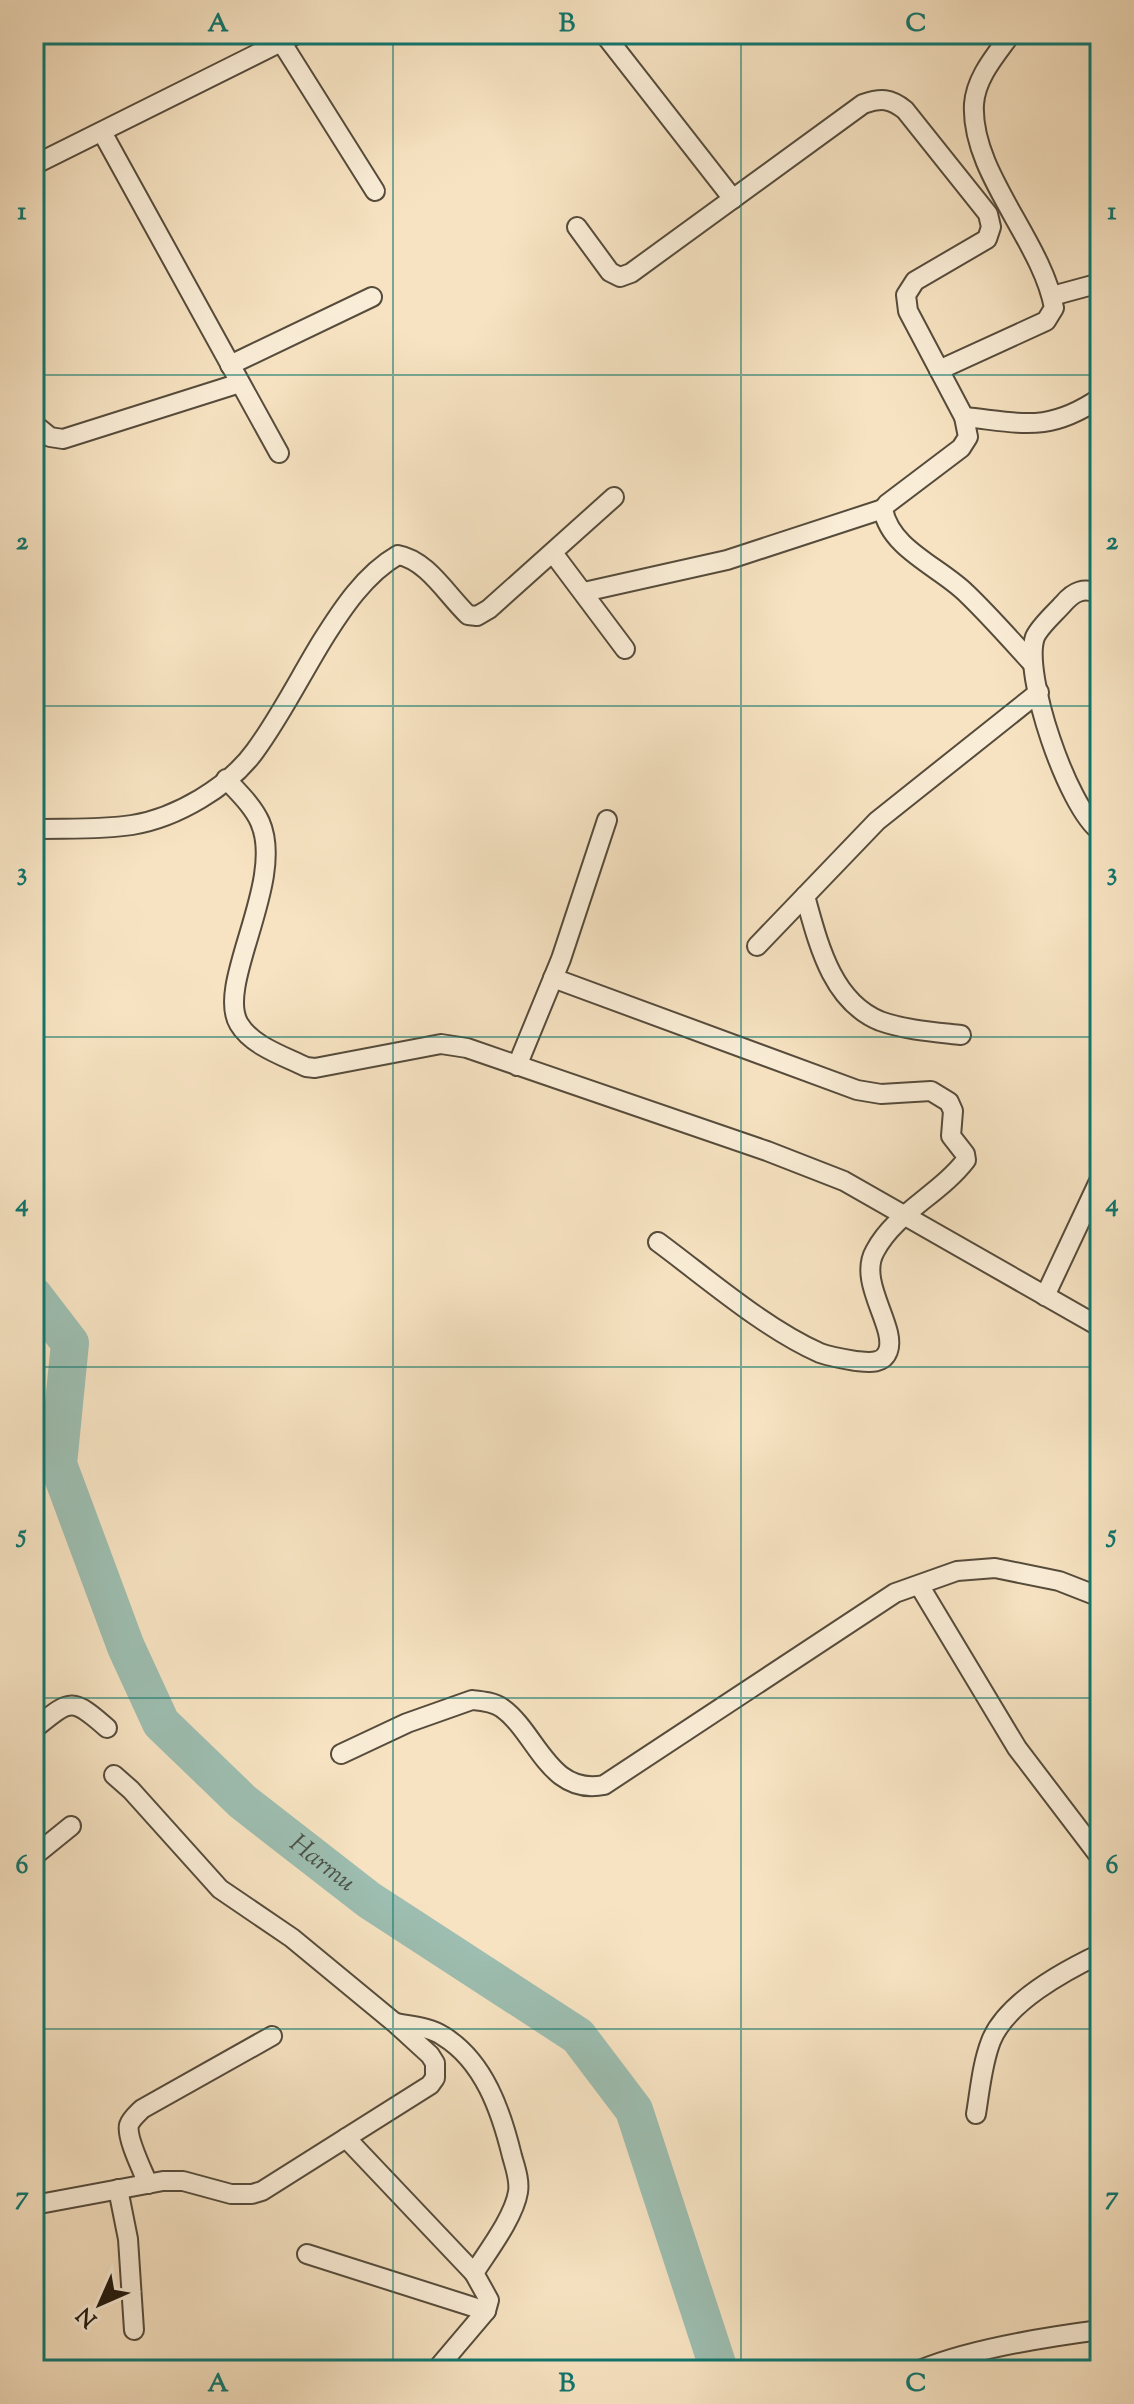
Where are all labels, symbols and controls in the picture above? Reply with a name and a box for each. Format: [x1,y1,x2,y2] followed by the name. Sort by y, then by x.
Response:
[207,6,229,43] text: A
[559,6,576,43] text: B
[906,6,926,43] text: C
[18,194,27,231] text: 1
[1108,194,1117,231] text: 1
[16,524,29,561] text: 2
[1106,524,1119,561] text: 2
[17,855,27,892] text: 3
[1107,855,1117,892] text: 3
[14,1186,29,1223] text: 4
[1104,1186,1119,1223] text: 4
[16,1517,27,1554] text: 5
[1106,1517,1117,1554] text: 5
[281,1826,364,1902] water label: Harmu
[16,1848,29,1885] text: 6
[1106,1848,1119,1885] text: 6
[15,2179,29,2216] text: 7
[1105,2179,1119,2216] text: 7
[60,2264,140,2344] north arrow
[70,2298,106,2334] text: N
[207,2366,229,2403] text: A
[559,2366,576,2403] text: B
[906,2366,926,2403] text: C

